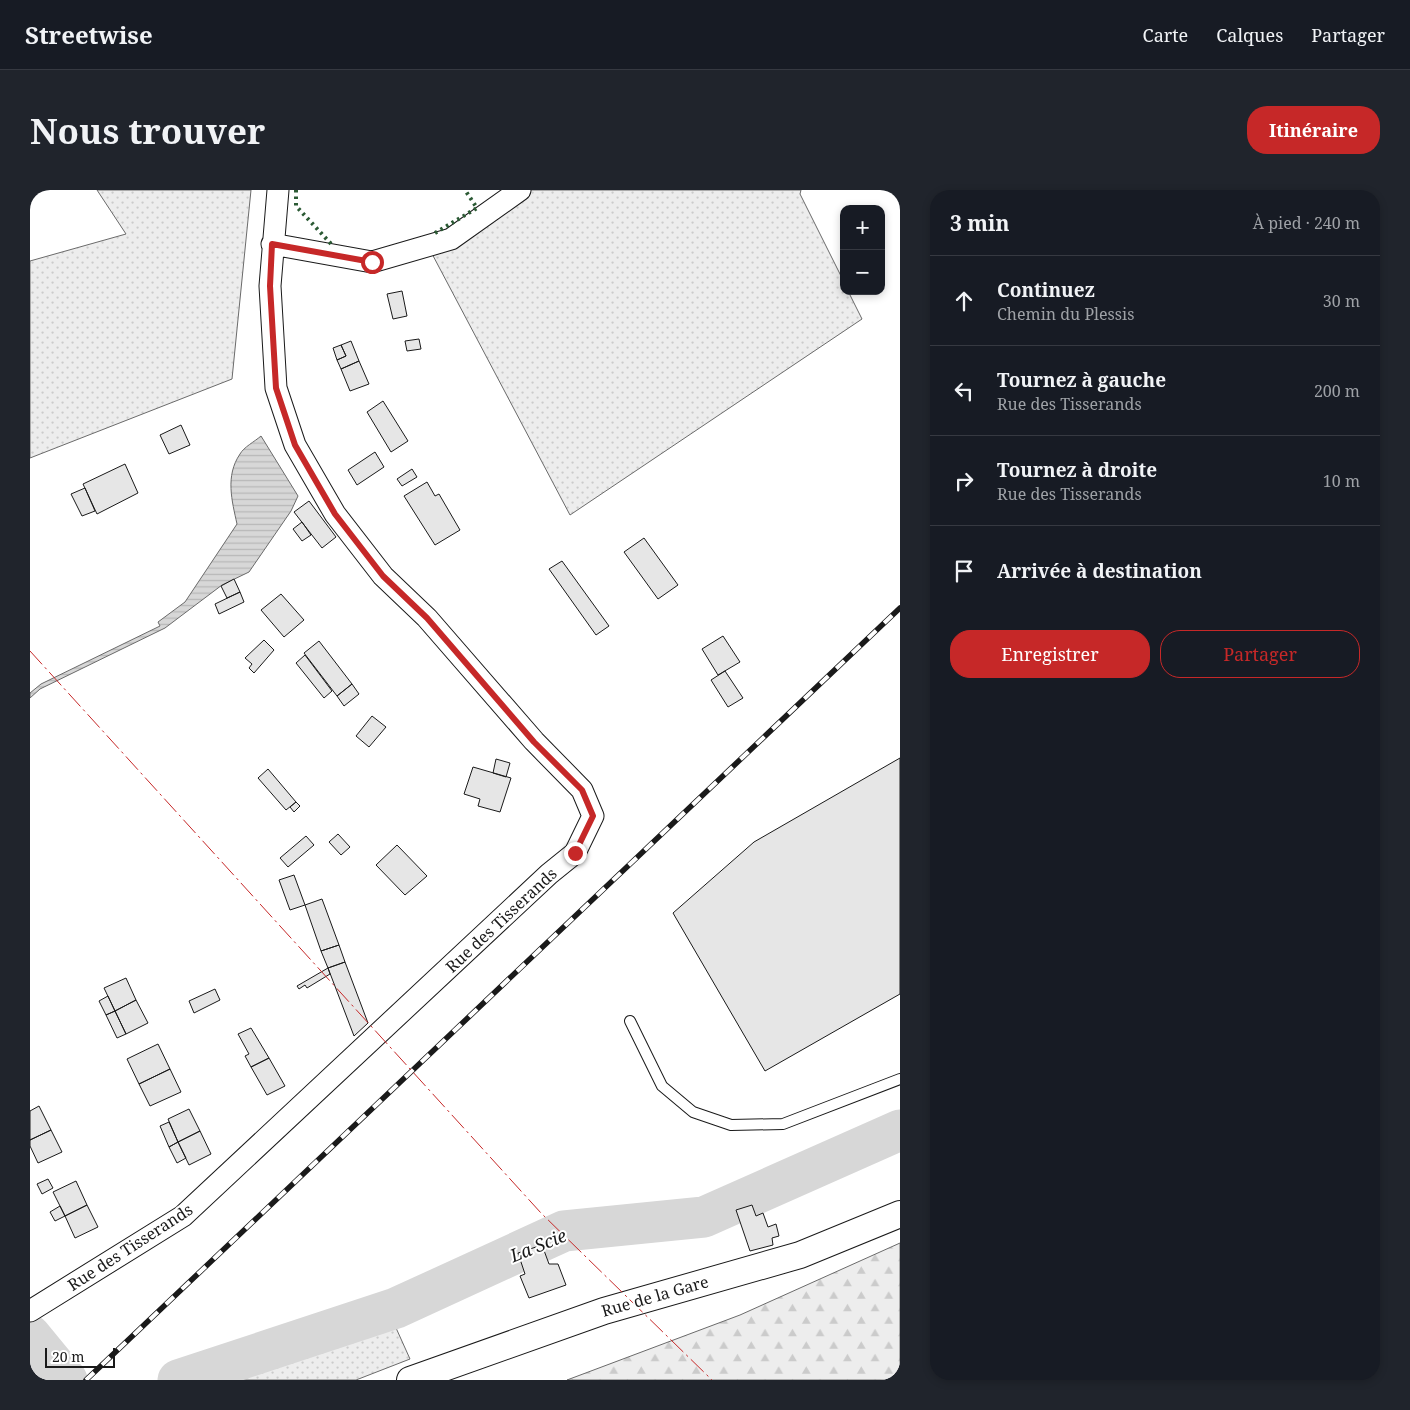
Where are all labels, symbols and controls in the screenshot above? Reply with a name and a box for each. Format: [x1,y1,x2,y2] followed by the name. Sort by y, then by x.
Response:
[25,18,153,51] text: Streetwise
[1143,23,1188,47] text: Carte
[1216,23,1283,47] text: Calques
[1311,23,1385,47] text: Partager
[1247,106,1380,154] button: Itinéraire
[30,107,265,154] text: Nous trouver
[840,205,885,295] map controls
[840,205,885,250] button: +
[950,209,1009,237] text: 3 min
[1253,212,1360,234] text: À pied · 240 m
[840,250,885,295] button: −
[361,251,384,274] route start
[997,277,1095,303] text: Continuez
[950,287,978,315] icon: ahead
[1323,290,1360,312] text: 30 m
[997,303,1134,325] text: Chemin du Plessis
[997,367,1166,393] text: Tournez à gauche
[950,377,978,405] icon: left
[1314,380,1360,402] text: 200 m
[997,393,1142,415] text: Rue des Tisserands
[997,457,1157,483] text: Tournez à droite
[950,467,978,495] icon: right
[1323,470,1360,492] text: 10 m
[997,483,1142,505] text: Rue des Tisserands
[950,557,978,585] icon: arrive
[997,558,1202,584] text: Arrivée à destination
[950,630,1150,678] button: Enregistrer
[1160,630,1360,678] button: Partager
[564,842,587,865] route end
[441,863,561,977] street label: Rue des Tisserands
[63,1198,197,1296] street label: Rue des Tisserands
[505,1223,570,1268] water label: La Scie
[599,1270,711,1322] street label: Rue de la Gare
[45,1345,115,1368] scale bar
[52,1347,85,1366] text: 20 m

